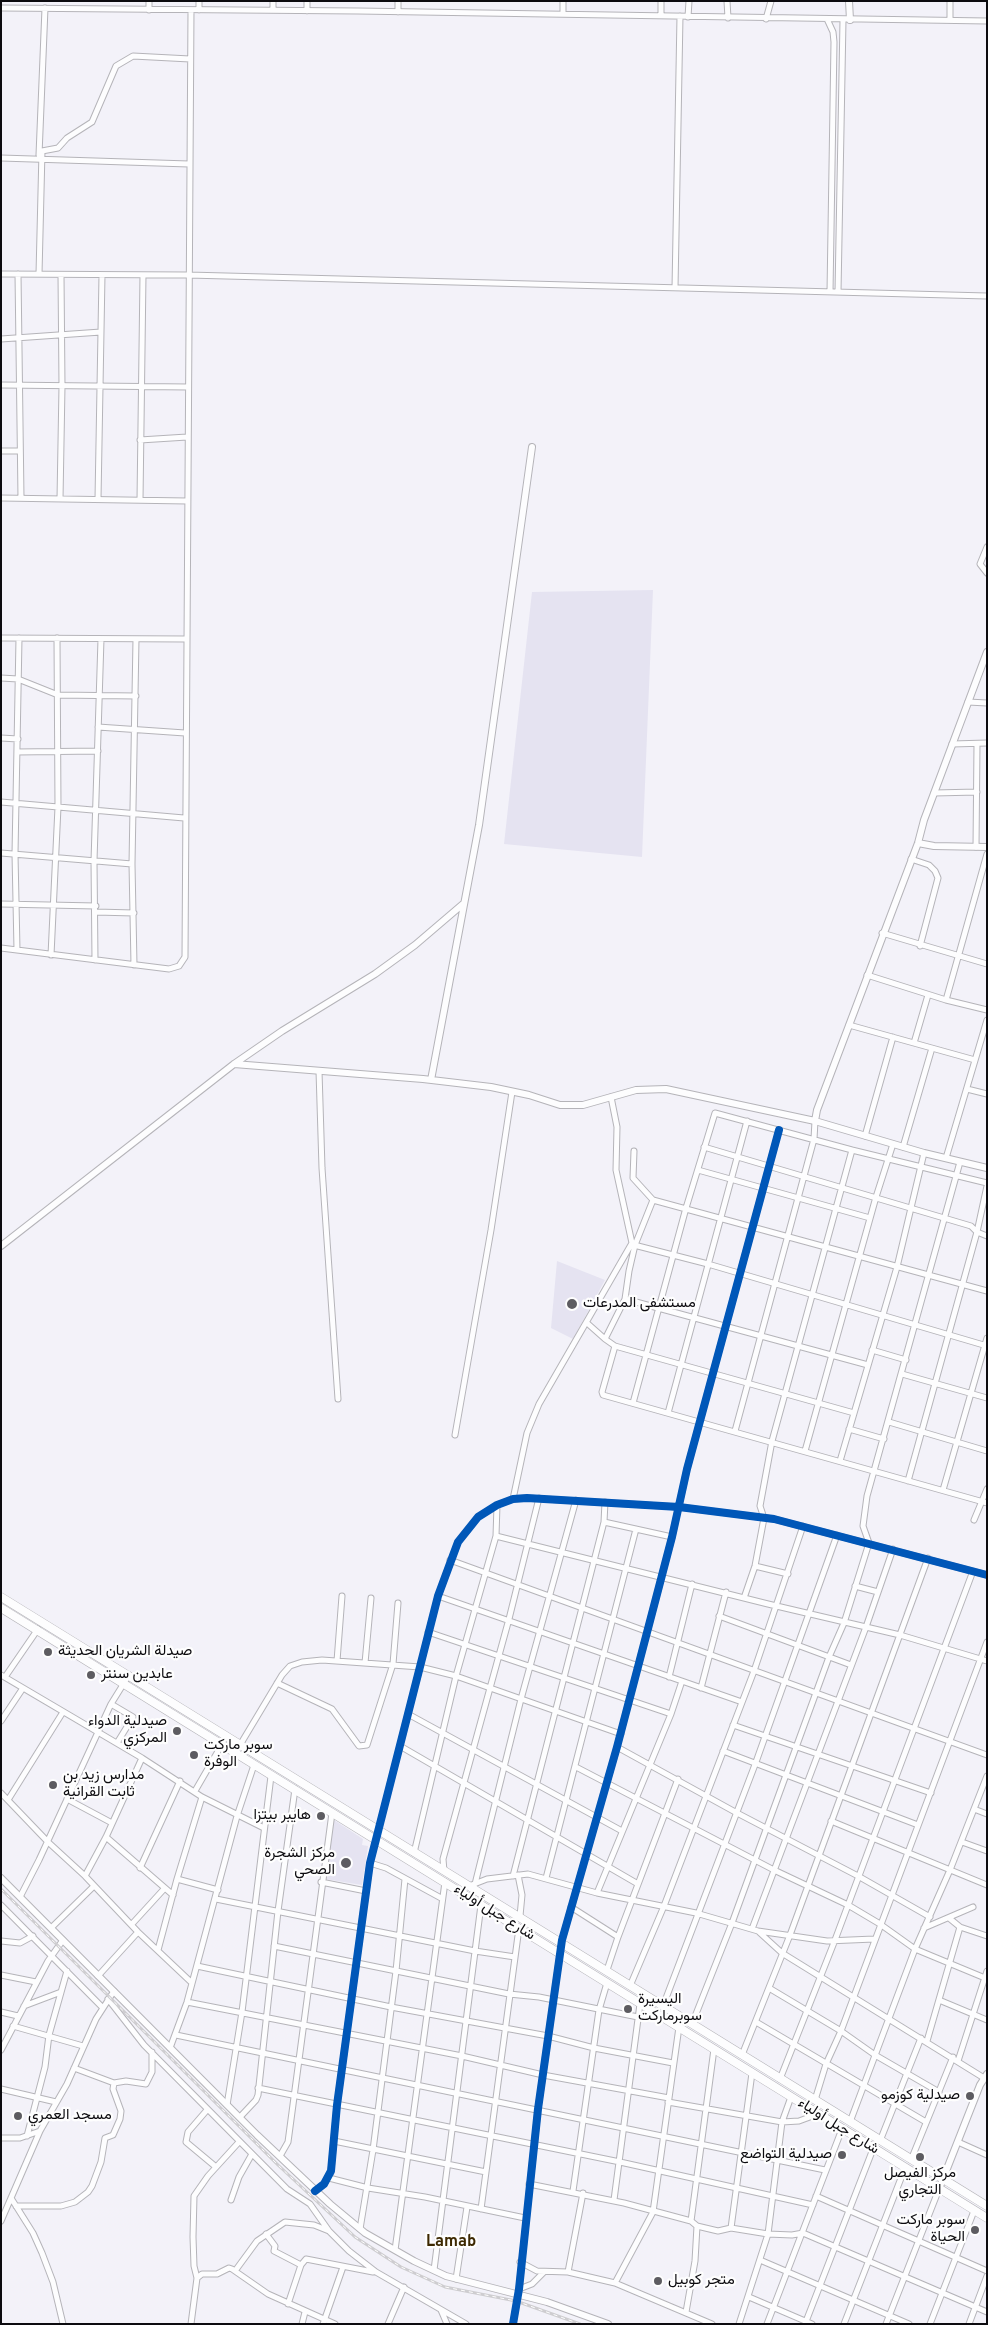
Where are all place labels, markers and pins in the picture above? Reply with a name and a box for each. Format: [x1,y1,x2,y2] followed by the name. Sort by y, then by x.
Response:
[583,1295,696,1313] place label: مستشفى المدرعات
[565,1297,579,1311] marker: مستشفى المدرعات
[58,1643,192,1661] place label: صيدلة الشريان الحديثة
[42,1646,54,1658] marker: صيدلة الشريان الحديثة
[101,1666,173,1684] place label: عابدين سنتر
[85,1669,97,1681] marker: عابدين سنتر
[88,1713,167,1748] place label: صيدلية الدواء المركزي
[171,1725,183,1737] marker: صيدلية الدواء المركزي
[204,1737,273,1772] place label: سوبر ماركت الوفرة
[188,1749,200,1761] marker: سوبر ماركت الوفرة
[63,1767,144,1802] place label: مدارس زيد بن ثابت القرانية
[47,1779,59,1791] marker: مدارس زيد بن ثابت القرانية
[254,1807,311,1825] place label: هايبر بيتزا
[315,1810,327,1822] marker: هايبر بيتزا
[264,1845,335,1880] place label: مركز الشجرة الصحي
[339,1856,353,1870] marker: مركز الشجرة الصحي
[638,1991,702,2026] place label: اليسيرة سوبرماركت
[622,2003,634,2015] marker: اليسيرة سوبرماركت
[881,2087,960,2105] place label: صيدلية كوزمو
[964,2090,976,2102] marker: صيدلية كوزمو
[28,2107,112,2125] place label: مسجد العمري
[12,2110,24,2122] marker: مسجد العمري
[740,2146,832,2164] place label: صيدلية التواضع
[836,2149,848,2161] marker: صيدلية التواضع
[914,2151,926,2163] marker: مركز الفيصل التجاري
[884,2165,956,2200] place label: مركز الفيصل التجاري
[896,2212,965,2247] place label: سوبر ماركت الحياة
[969,2224,981,2236] marker: سوبر ماركت الحياة
[668,2272,735,2290] place label: متجر كوبيل
[652,2275,664,2287] marker: متجر كوبيل

